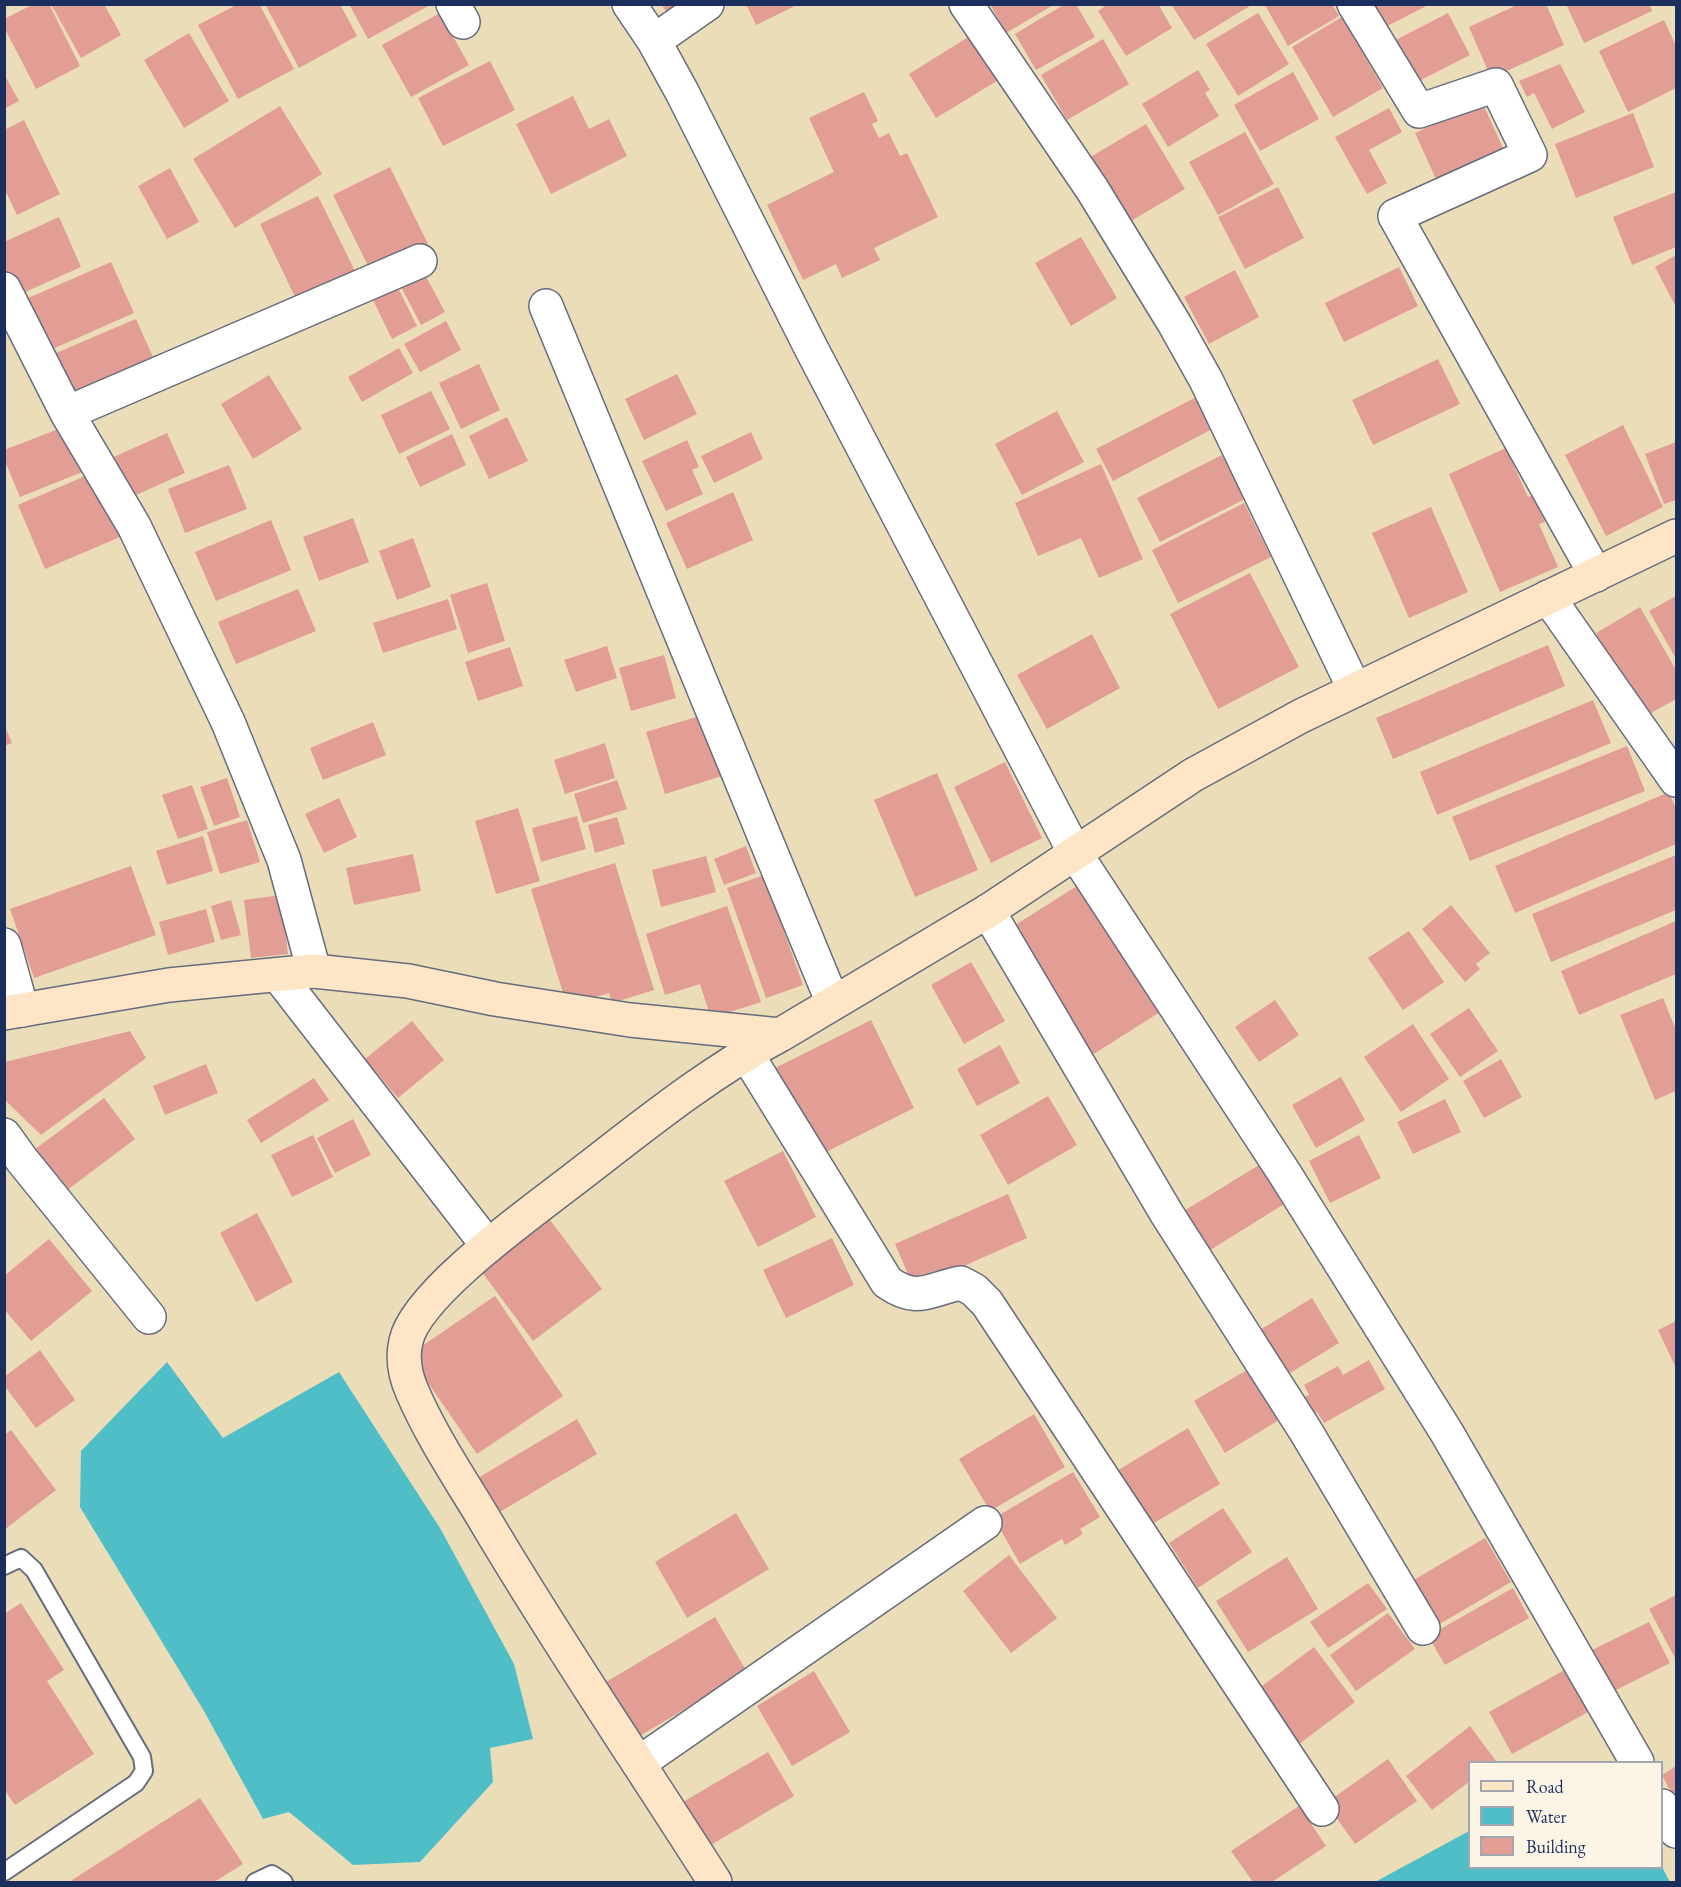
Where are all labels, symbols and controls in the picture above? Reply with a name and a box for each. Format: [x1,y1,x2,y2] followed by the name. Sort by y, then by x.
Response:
[1468,1761,1663,1869] legend
[1526,1775,1564,1798] text: Road
[1526,1805,1567,1828] text: Water
[1526,1835,1586,1858] text: Building

